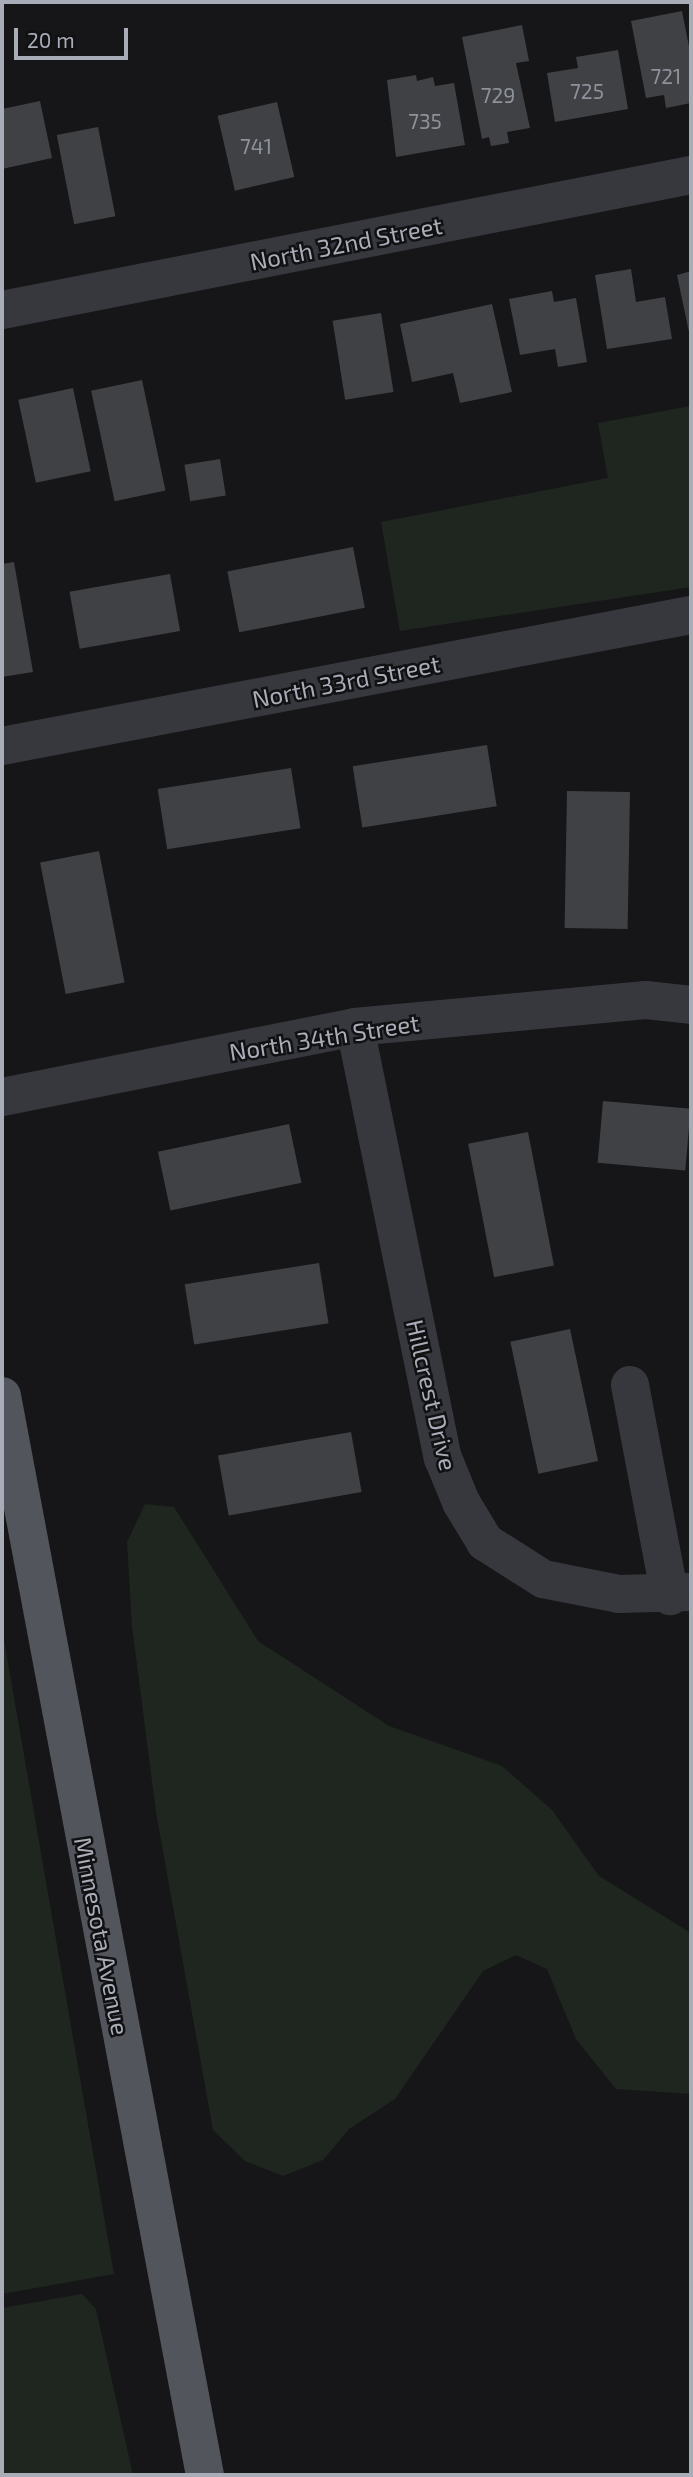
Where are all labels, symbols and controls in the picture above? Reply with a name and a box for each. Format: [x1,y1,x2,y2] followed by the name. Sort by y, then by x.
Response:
[18,14,131,58] scale bar
[27,27,75,52] text: 20 m
[651,63,681,89] house number: 721
[570,78,604,104] house number: 725
[481,82,515,108] house number: 729
[408,108,442,134] house number: 735
[240,133,272,159] house number: 741
[247,210,445,276] street label: North 32nd Street
[250,649,442,713] street label: North 33rd Street
[227,1008,421,1066] street label: North 34th Street
[401,1317,463,1473] street label: Hillcrest Drive
[69,1834,135,2038] street label: Minnesota Avenue

